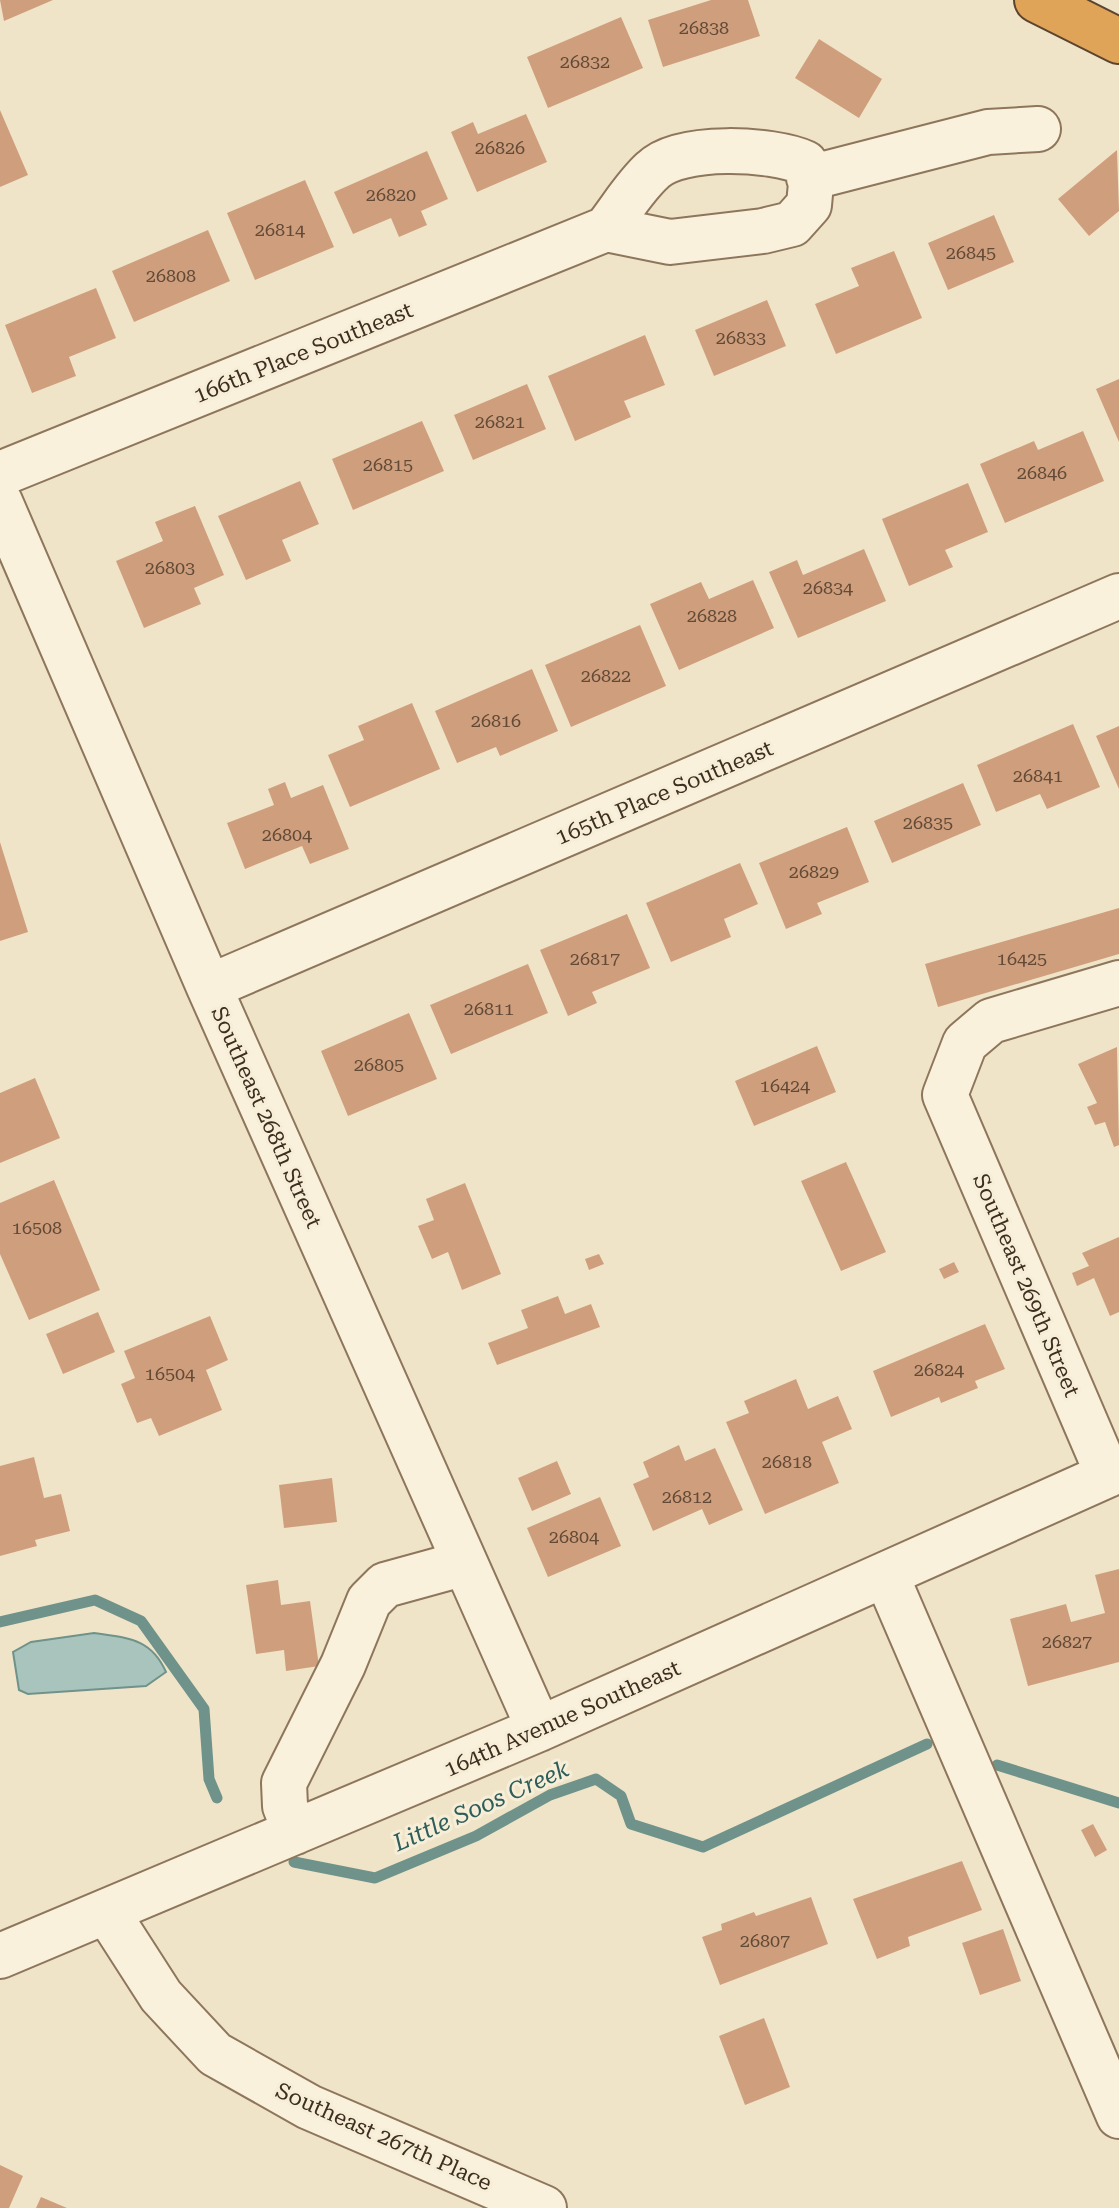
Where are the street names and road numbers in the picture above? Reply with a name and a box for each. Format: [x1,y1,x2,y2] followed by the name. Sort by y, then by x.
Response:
[190,297,416,408] street label: 166th Place Southeast
[552,735,777,850] street label: 165th Place Southeast
[206,1003,327,1232] street label: Southeast 268th Street
[968,1170,1085,1400] street label: Southeast 269th Street
[440,1655,684,1782] street label: 164th Avenue Southeast
[272,2078,496,2195] street label: Southeast 267th Place

